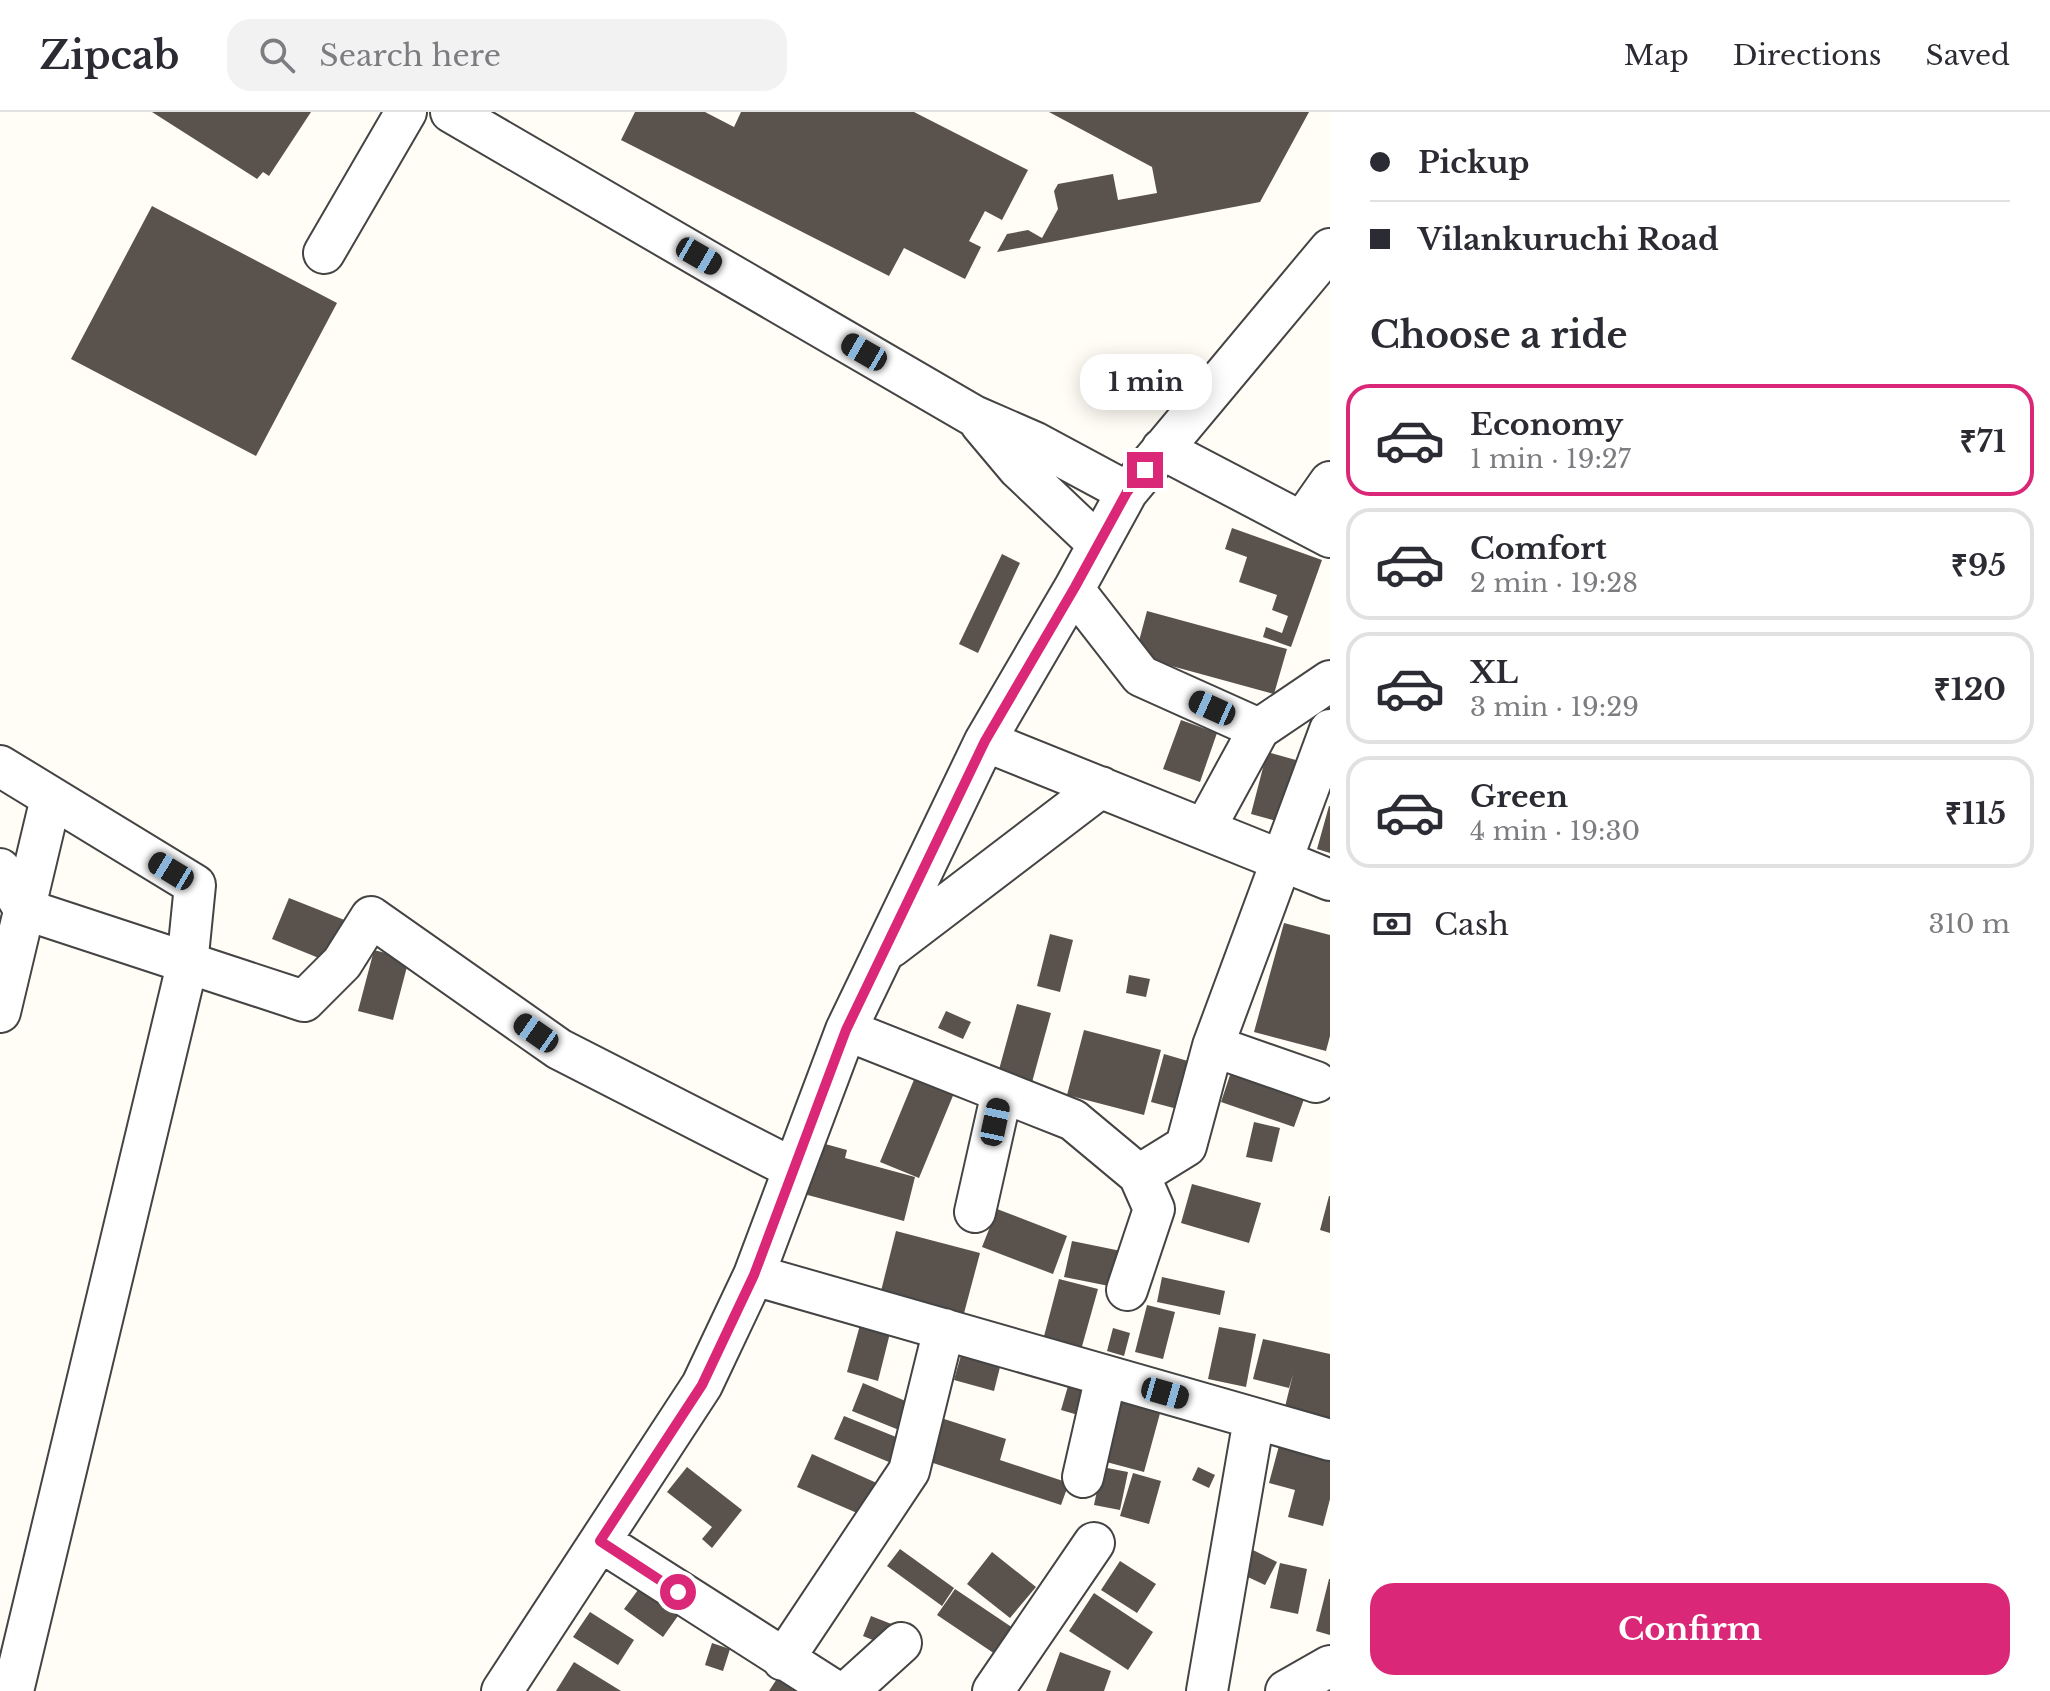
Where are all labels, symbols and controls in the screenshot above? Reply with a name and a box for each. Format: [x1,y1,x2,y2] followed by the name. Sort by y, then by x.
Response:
[227,19,787,91] search box
[40,32,179,79] text: Zipcab
[255,33,299,77] icon: search
[319,37,501,74] text: Search here
[1624,38,1689,73] text: Map
[1733,38,1882,73] text: Directions
[1926,38,2010,73] text: Saved
[1418,144,1529,181] text: Pickup
[1418,221,1719,258] text: Vilankuruchi Road
[672,234,726,278] car
[1370,313,1627,358] text: Choose a ride
[837,330,891,374] car
[1079,354,1211,410] callout: 1 min
[1108,366,1184,398] text: 1 min
[1374,404,1446,476] icon: car
[1470,406,1623,443] text: Economy
[1960,423,2006,460] text: ₹71
[1470,443,1631,475] text: 1 min · 19:27
[1127,452,1163,488] route end
[1374,528,1446,600] icon: car
[1470,530,1607,567] text: Comfort
[1951,547,2006,584] text: ₹95
[1470,567,1638,599] text: 2 min · 19:28
[1374,652,1446,724] icon: car
[1470,654,1518,691] text: XL
[1934,671,2006,708] text: ₹120
[1185,687,1239,729] car
[1470,691,1639,723] text: 3 min · 19:29
[1374,776,1446,848] icon: car
[1470,778,1568,815] text: Green
[1945,795,2006,832] text: ₹115
[1470,815,1640,847] text: 4 min · 19:30
[144,848,198,894] car
[1370,902,1414,946] icon: cash
[1434,906,1509,943] text: Cash
[1928,908,2010,940] text: 310 m
[509,1009,563,1057] car
[978,1096,1012,1148] car
[1139,1375,1191,1411] car
[660,1574,696,1610] route start
[1370,1583,2010,1675] button: Confirm

